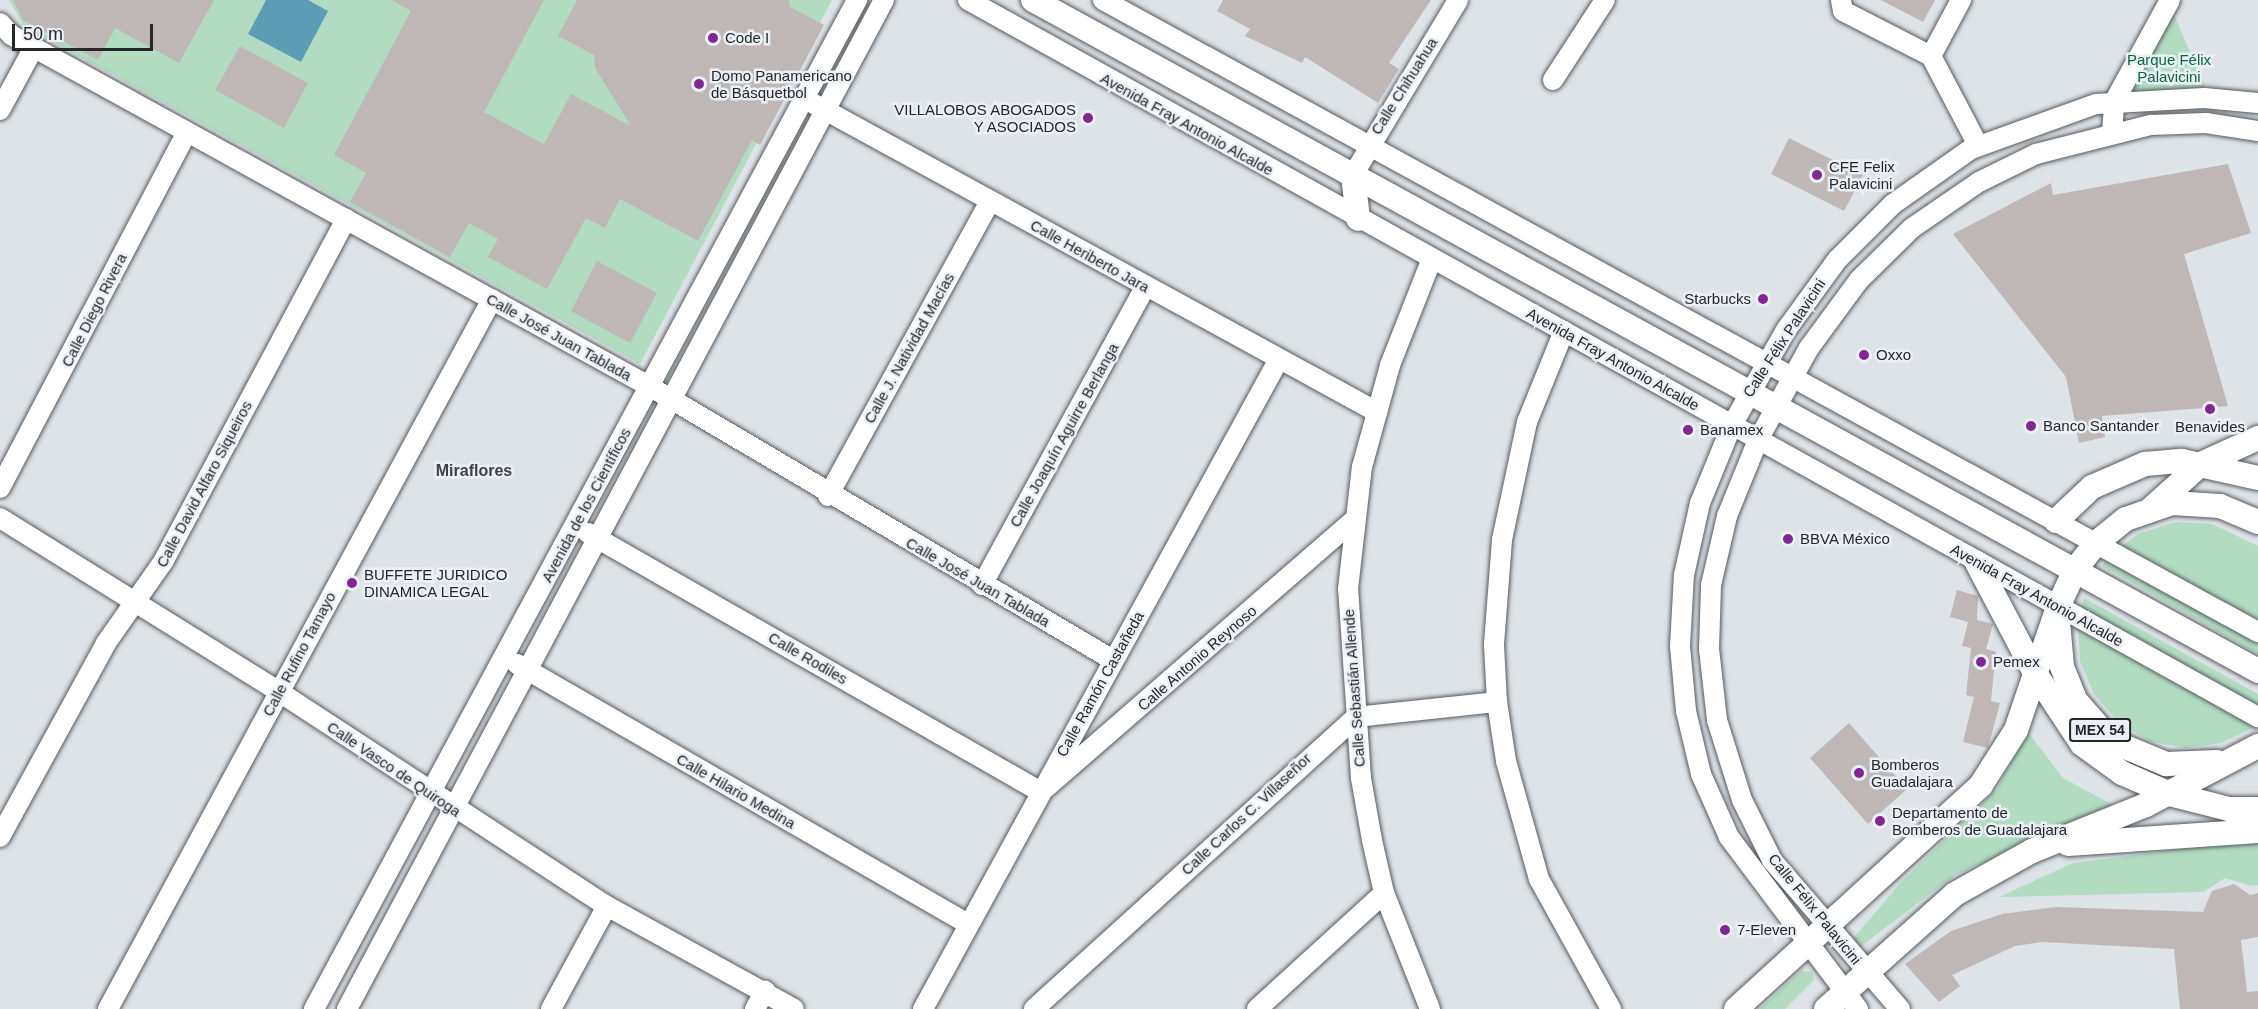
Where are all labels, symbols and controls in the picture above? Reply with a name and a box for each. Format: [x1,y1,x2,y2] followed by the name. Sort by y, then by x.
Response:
[15,12,156,50] scale bar
[23,24,63,44] text: 50 m
[725,29,769,47] place label: Code I
[706,31,720,45] marker: Code I
[1367,34,1441,138] street label: Calle Chihuahua
[2127,50,2211,85] park label: Parque Félix Palavicini
[711,66,852,101] place label: Domo Panamericano de Básquetbol
[1097,68,1277,180] street label: Avenida Fray Antonio Alcalde
[692,77,706,91] marker: Domo Panamericano de Básquetbol
[893,100,1076,135] place label: VILLALOBOS ABOGADOS Y ASOCIADOS
[1081,111,1095,125] marker: VILLALOBOS ABOGADOS Y ASOCIADOS
[1829,157,1895,192] place label: CFE Felix Palavicini
[1810,168,1824,182] marker: CFE Felix Palavicini
[1027,216,1153,296] street label: Calle Heriberto Jara
[58,250,130,370] street label: Calle Diego Rivera
[860,270,958,426] street label: Calle J. Natividad Macías
[1739,275,1829,401] street label: Calle Félix Palavicini
[483,290,635,384] street label: Calle José Juan Tablada
[1684,290,1751,308] place label: Starbucks
[1756,292,1770,306] marker: Starbucks
[1523,303,1703,415] street label: Avenida Fray Antonio Alcalde
[1006,339,1122,531] street label: Calle Joaquín Aguirre Berlanga
[1876,346,1911,364] place label: Oxxo
[1857,348,1871,362] marker: Oxxo
[152,397,256,571] street label: Calle David Alfaro Siqueiros
[2203,402,2217,416] marker: Benavides
[2043,417,2159,435] place label: Banco Santander
[2175,418,2245,436] place label: Benavides
[2024,419,2038,433] marker: Banco Santander
[1700,421,1763,439] place label: Banamex
[1681,423,1695,437] marker: Banamex
[538,425,634,585] street label: Avenida de los Científicos
[436,461,512,481] district label: Miraflores
[1800,530,1891,548] place label: BBVA México
[1781,532,1795,546] marker: BBVA México
[903,533,1053,631] street label: Calle José Juan Tablada
[1947,539,2127,651] street label: Avenida Fray Antonio Alcalde
[364,565,507,600] place label: BUFFETE JURIDICO DINAMICA LEGAL
[345,576,359,590] marker: BUFFETE JURIDICO DINAMICA LEGAL
[259,589,339,719] street label: Calle Rufino Tamayo
[1134,601,1260,715] street label: Calle Antonio Reynoso
[1053,608,1147,760] street label: Calle Ramón Castañeda
[1339,608,1369,768] street label: Calle Sebastián Allende
[765,628,851,688] street label: Calle Rodiles
[1993,653,2040,671] place label: Pemex
[1974,655,1988,669] marker: Pemex
[324,718,464,820] street label: Calle Vasco de Quiroga
[2068,719,2132,741] road number: MEX 54
[1177,749,1315,879] street label: Calle Carlos C. Villaseñor
[673,750,799,832] street label: Calle Hilario Medina
[1871,755,1953,790] place label: Bomberos Guadalajara
[1852,766,1866,780] marker: Bomberos Guadalajara
[1892,803,2067,838] place label: Departamento de Bomberos de Guadalajara
[1873,814,1887,828] marker: Departamento de Bomberos de Guadalajara
[1765,850,1865,968] street label: Calle Félix Palavicini
[1737,921,1796,939] place label: 7-Eleven
[1718,923,1732,937] marker: 7-Eleven

